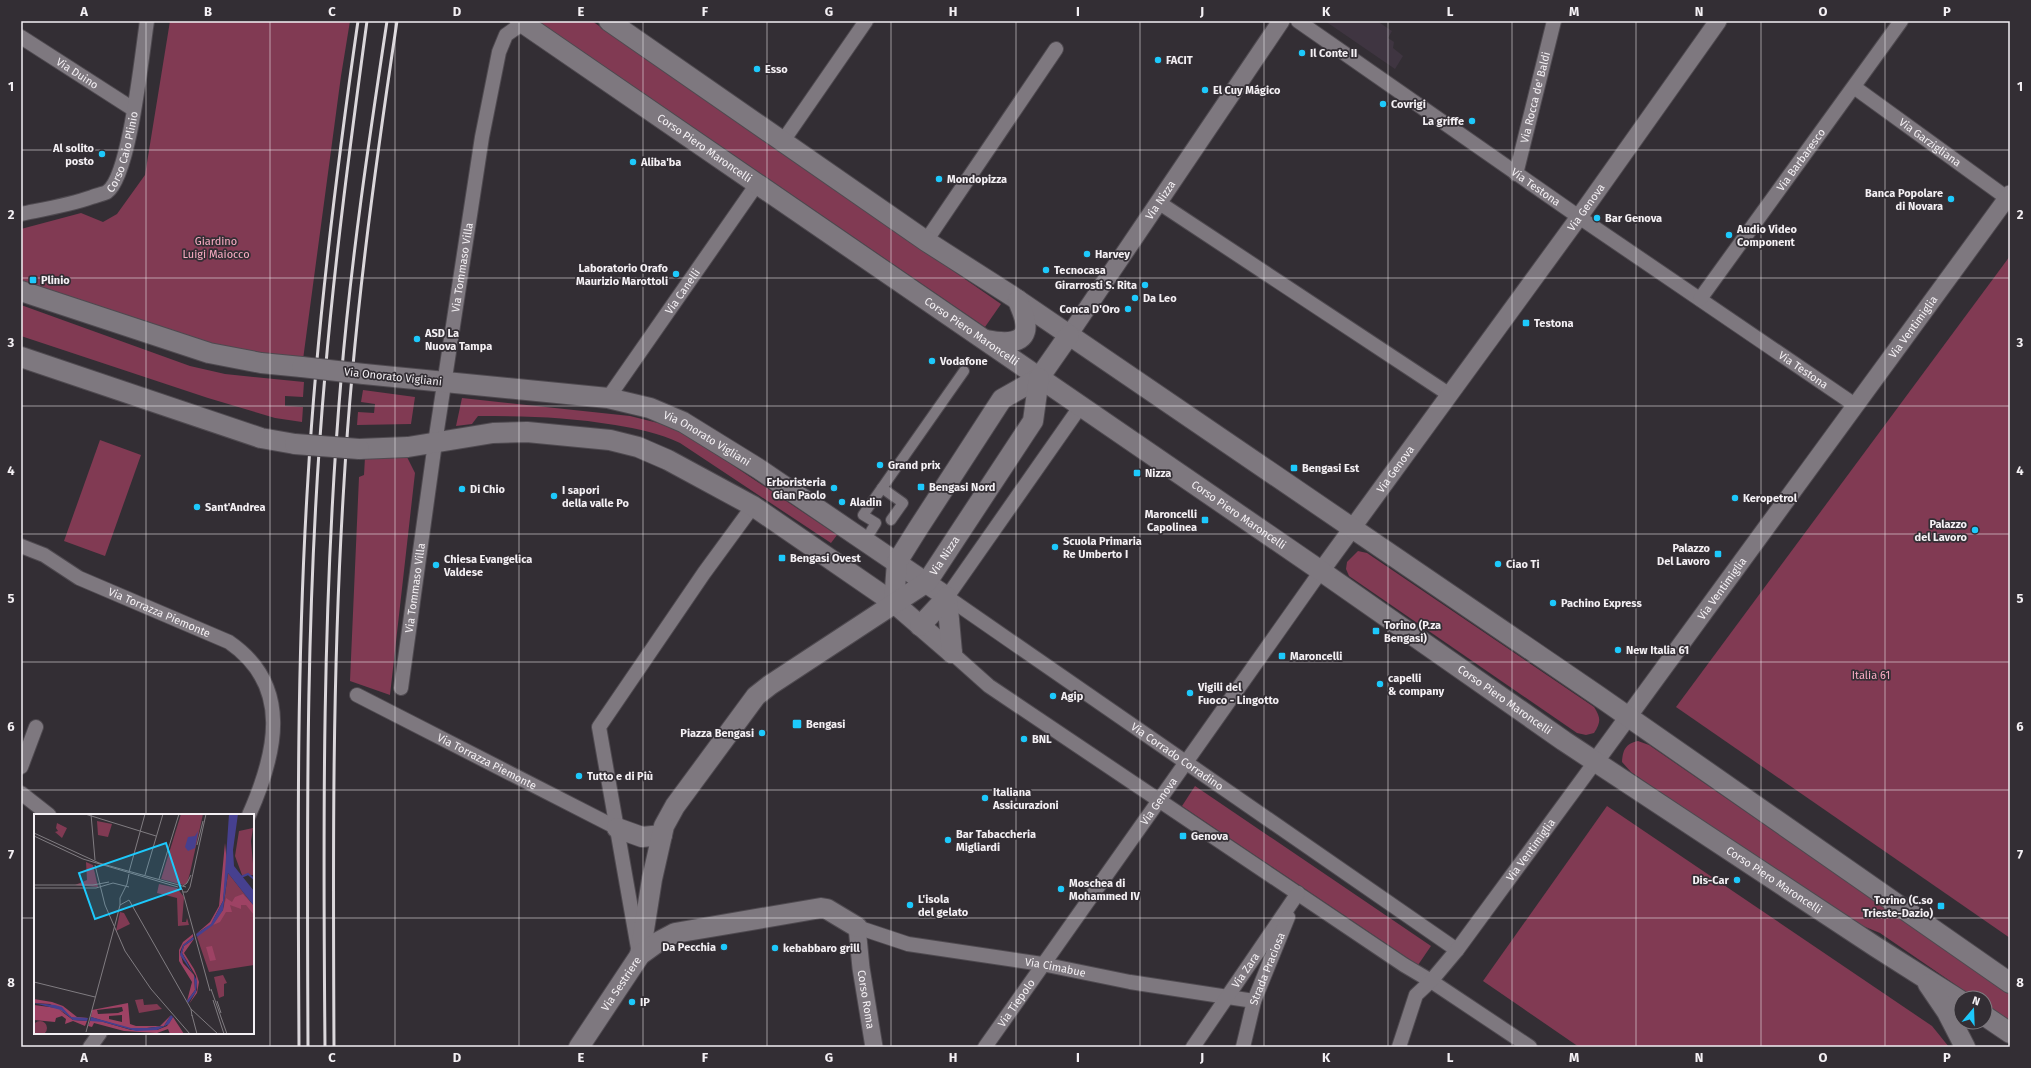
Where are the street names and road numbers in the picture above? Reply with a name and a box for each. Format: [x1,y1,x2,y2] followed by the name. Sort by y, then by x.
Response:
[1517,50,1553,144] street label: Via Rocca de' Baldi
[54,55,101,92] street label: Via Duino
[104,110,140,195] street label: Corso Caio Plinio
[655,111,754,185] street label: Corso Piero Maroncelli
[1896,115,1964,169] street label: Via Garzigliana
[1774,126,1828,193] street label: Via Barbaresco
[1509,165,1563,209] street label: Via Testona
[1142,178,1178,222] street label: Via Nizza
[1565,181,1607,233] street label: Via Genova
[449,222,475,313] street label: Via Tommaso Villa
[662,266,703,316] street label: Via Canelli
[1886,293,1940,361] street label: Via Ventimiglia
[922,294,1022,368] street label: Corso Piero Maroncelli
[1776,348,1831,391] street label: Via Testona
[343,365,443,389] street label: Via Onorato Vigliani
[662,408,753,469] street label: Via Onorato Vigliani
[1374,443,1417,495] street label: Via Genova
[1189,478,1289,552] street label: Corso Piero Maroncelli
[927,533,962,578] street label: Via Nizza
[402,542,428,634] street label: Via Tommaso Villa
[1695,555,1749,622] street label: Via Ventimiglia
[106,585,212,640] street label: Via Torrazza Piemonte
[1455,662,1554,737] street label: Corso Piero Maroncelli
[1129,720,1226,793] street label: Via Corrado Corradino
[435,731,539,792] street label: Via Torrazza Piemonte
[1137,775,1180,827] street label: Via Genova
[1503,816,1558,884] street label: Via Ventimiglia
[1724,844,1824,916] street label: Corso Piero Maroncelli
[1247,931,1288,1006] street label: Strada Praciosa
[1229,950,1262,990] street label: Via Zara
[598,954,644,1013] street label: Via Sestriere
[1024,955,1087,979] street label: Via Cimabue
[855,969,877,1030] street label: Corso Roma
[995,976,1037,1029] street label: Via Tiepolo

